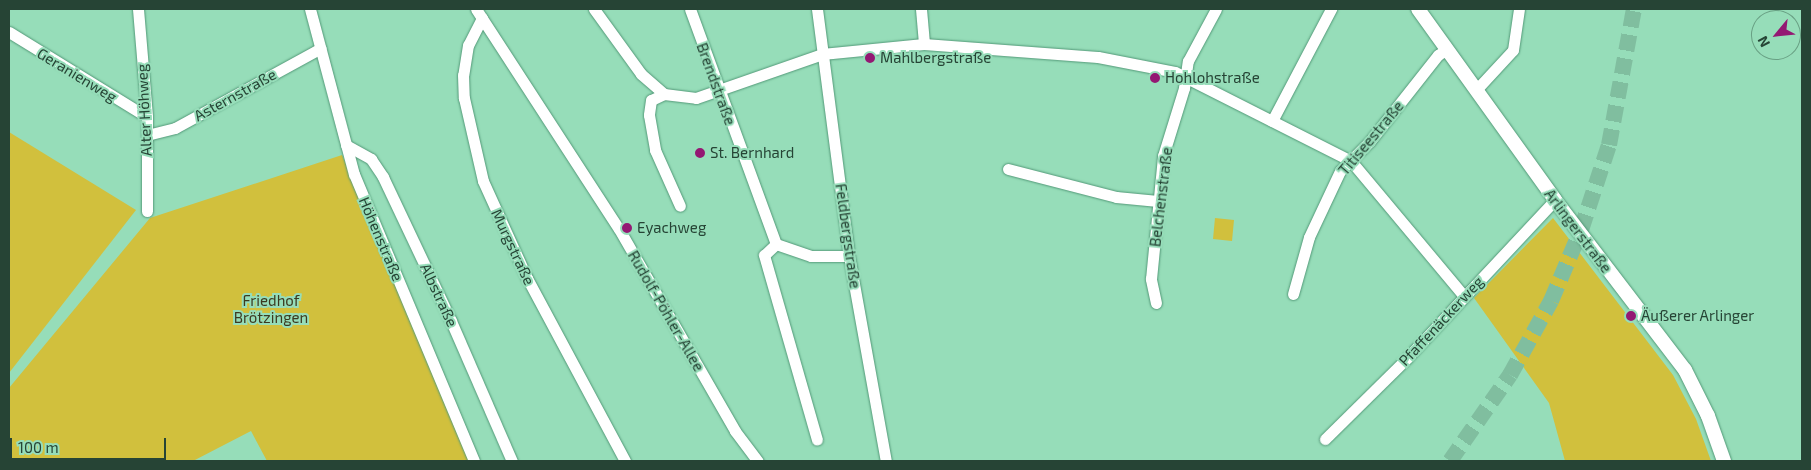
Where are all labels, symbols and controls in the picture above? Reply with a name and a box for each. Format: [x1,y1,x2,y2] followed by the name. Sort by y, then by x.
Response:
[1751,10,1801,60] north arrow
[1753,33,1773,50] text: N
[693,40,739,128] street label: Brendstraße
[34,44,120,106] street label: Geranienweg
[880,49,991,67] place label: Mahlbergstraße
[864,52,876,64] marker: Mahlbergstraße
[133,63,155,157] street label: Alter Höhweg
[191,65,279,125] street label: Asternstraße
[1165,69,1260,87] place label: Hohlohstraße
[1149,72,1161,84] marker: Hohlohstraße
[1335,97,1407,179] street label: Titiseestraße
[710,144,794,162] place label: St. Bernhard
[1146,146,1176,248] street label: Belchenstraße
[694,147,706,159] marker: St. Bernhard
[832,182,864,290] street label: Feldbergstraße
[1541,186,1615,276] street label: Arlingerstraße
[355,194,407,284] street label: Höhenstraße
[488,206,538,288] street label: Murgstraße
[637,219,706,237] place label: Eyachweg
[621,222,633,234] marker: Eyachweg
[624,248,708,374] street label: Rudolf-Pöhler-Allee
[416,260,462,330] street label: Albstraße
[1395,272,1487,370] street label: Pfaffenäckerweg
[234,291,308,326] park label: Friedhof Brötzingen
[1641,307,1755,325] place label: Äußerer Arlinger
[1625,310,1637,322] marker: Äußerer Arlinger
[12,428,169,460] scale bar
[18,438,59,456] text: 100 m

